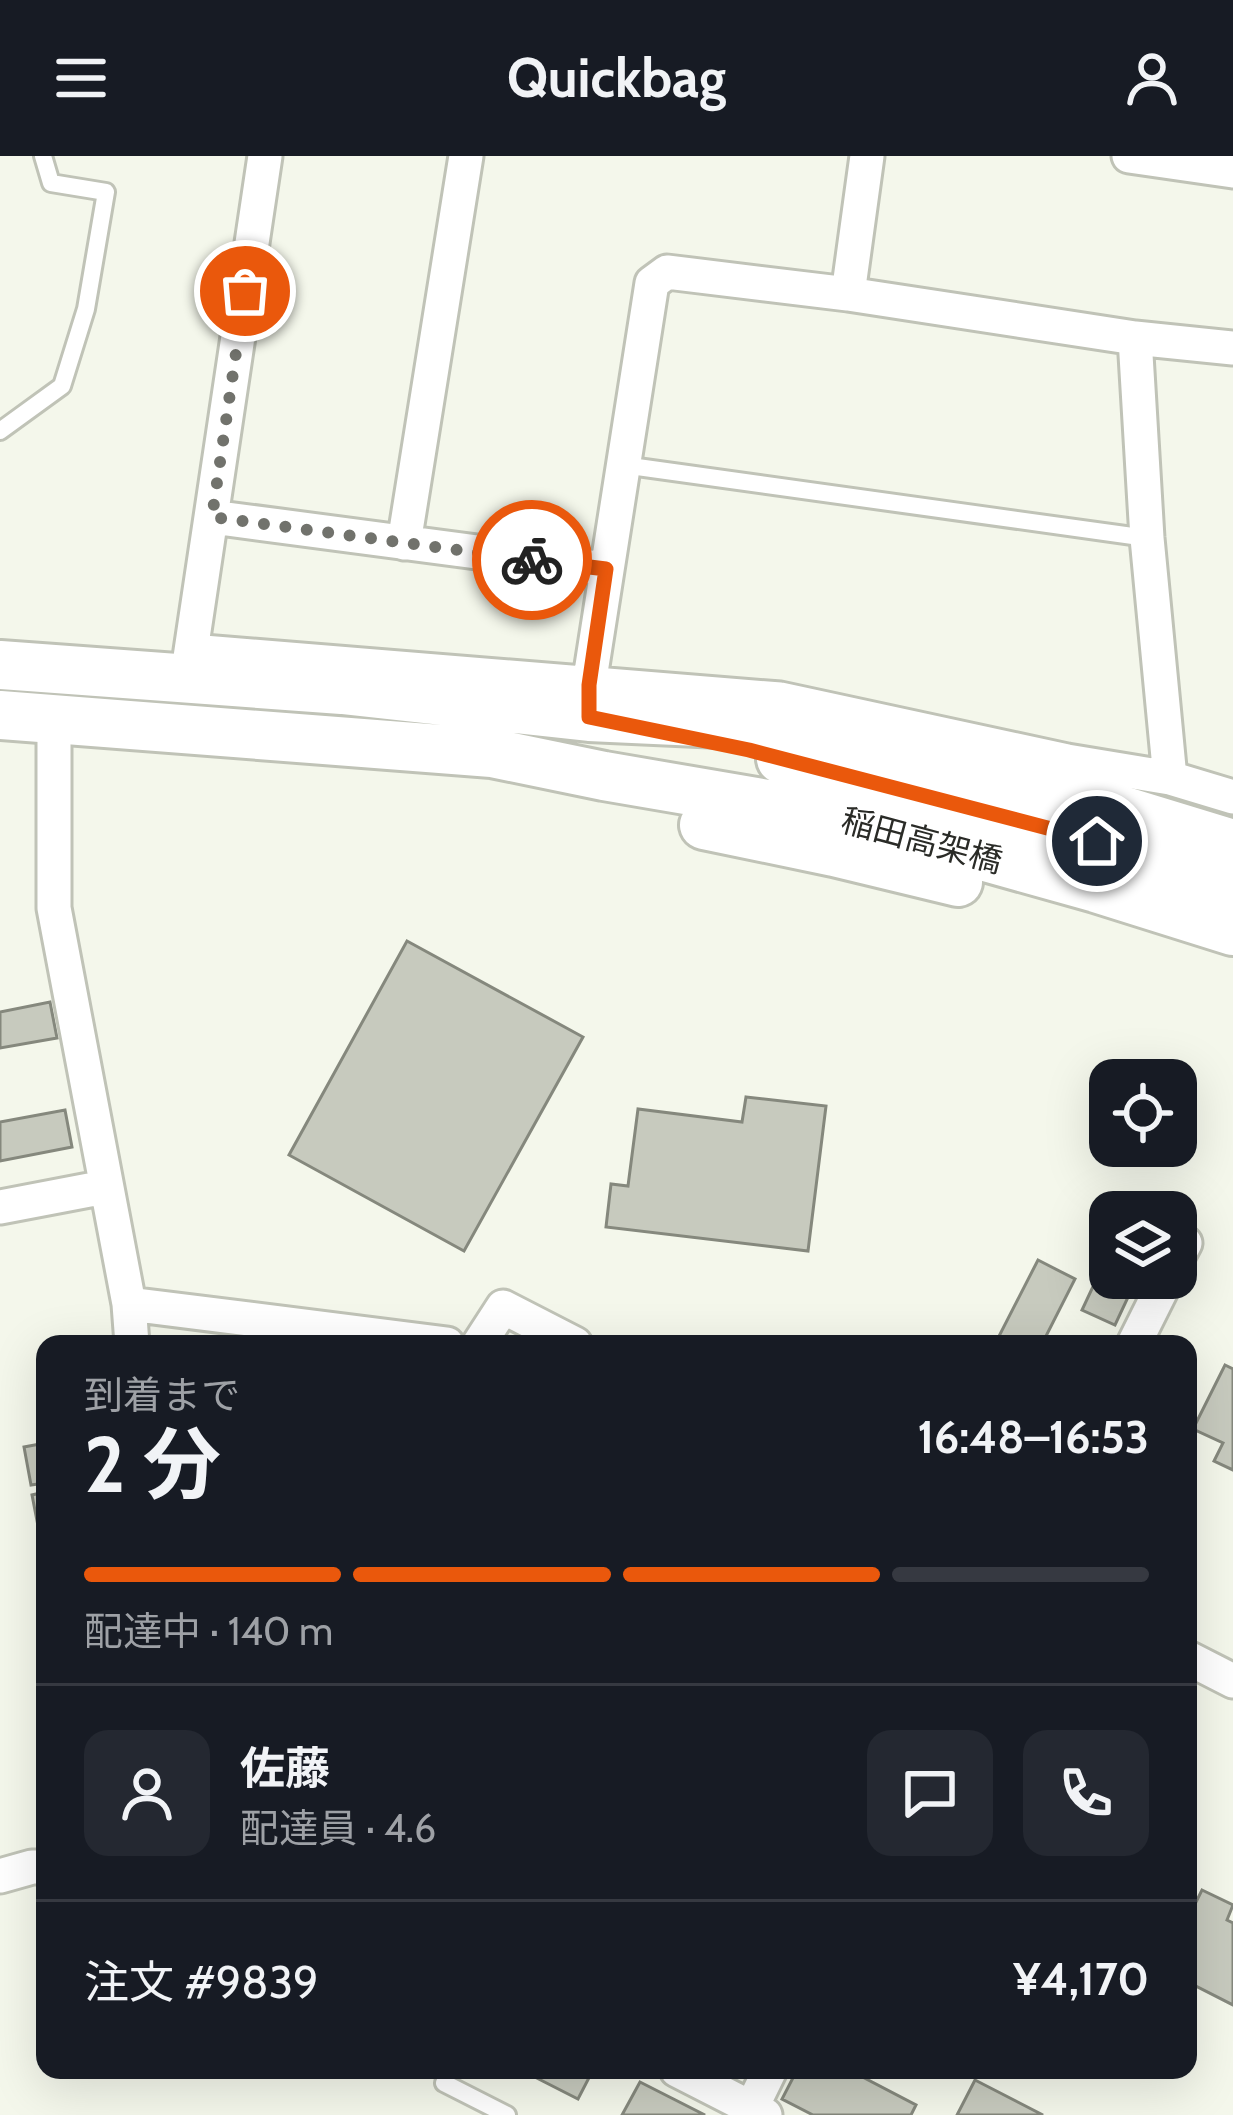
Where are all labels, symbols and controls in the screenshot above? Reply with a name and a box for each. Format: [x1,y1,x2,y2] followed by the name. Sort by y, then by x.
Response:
[48,45,114,111] icon: menu
[507,45,726,111] text: Quickbag
[1119,45,1185,111] icon: person
[194,240,296,342] pin
[212,258,278,324] icon: bag
[472,500,592,620] courier
[499,527,565,593] icon: bike
[1046,790,1148,892] pin
[837,799,1007,881] street label: 稲田高架橋
[1064,808,1130,874] icon: home
[1089,1059,1197,1299] map controls
[1089,1059,1197,1167] button: locate
[1089,1191,1197,1299] button: layers
[84,1371,240,1419] text: 到着まで
[917,1410,1149,1464] text: 16:48–16:53
[84,1417,221,1512] text: 2 分
[84,1607,333,1655] text: 配達中 · 140 m
[84,1730,210,1856] button: person
[867,1730,993,1856] button: chat
[1023,1730,1149,1856] button: phone
[240,1741,330,1795] text: 佐藤
[240,1804,436,1852] text: 配達員 · 4.6
[1013,1952,1149,2006] text: ¥4,170
[84,1955,319,2009] text: 注文 #9839

